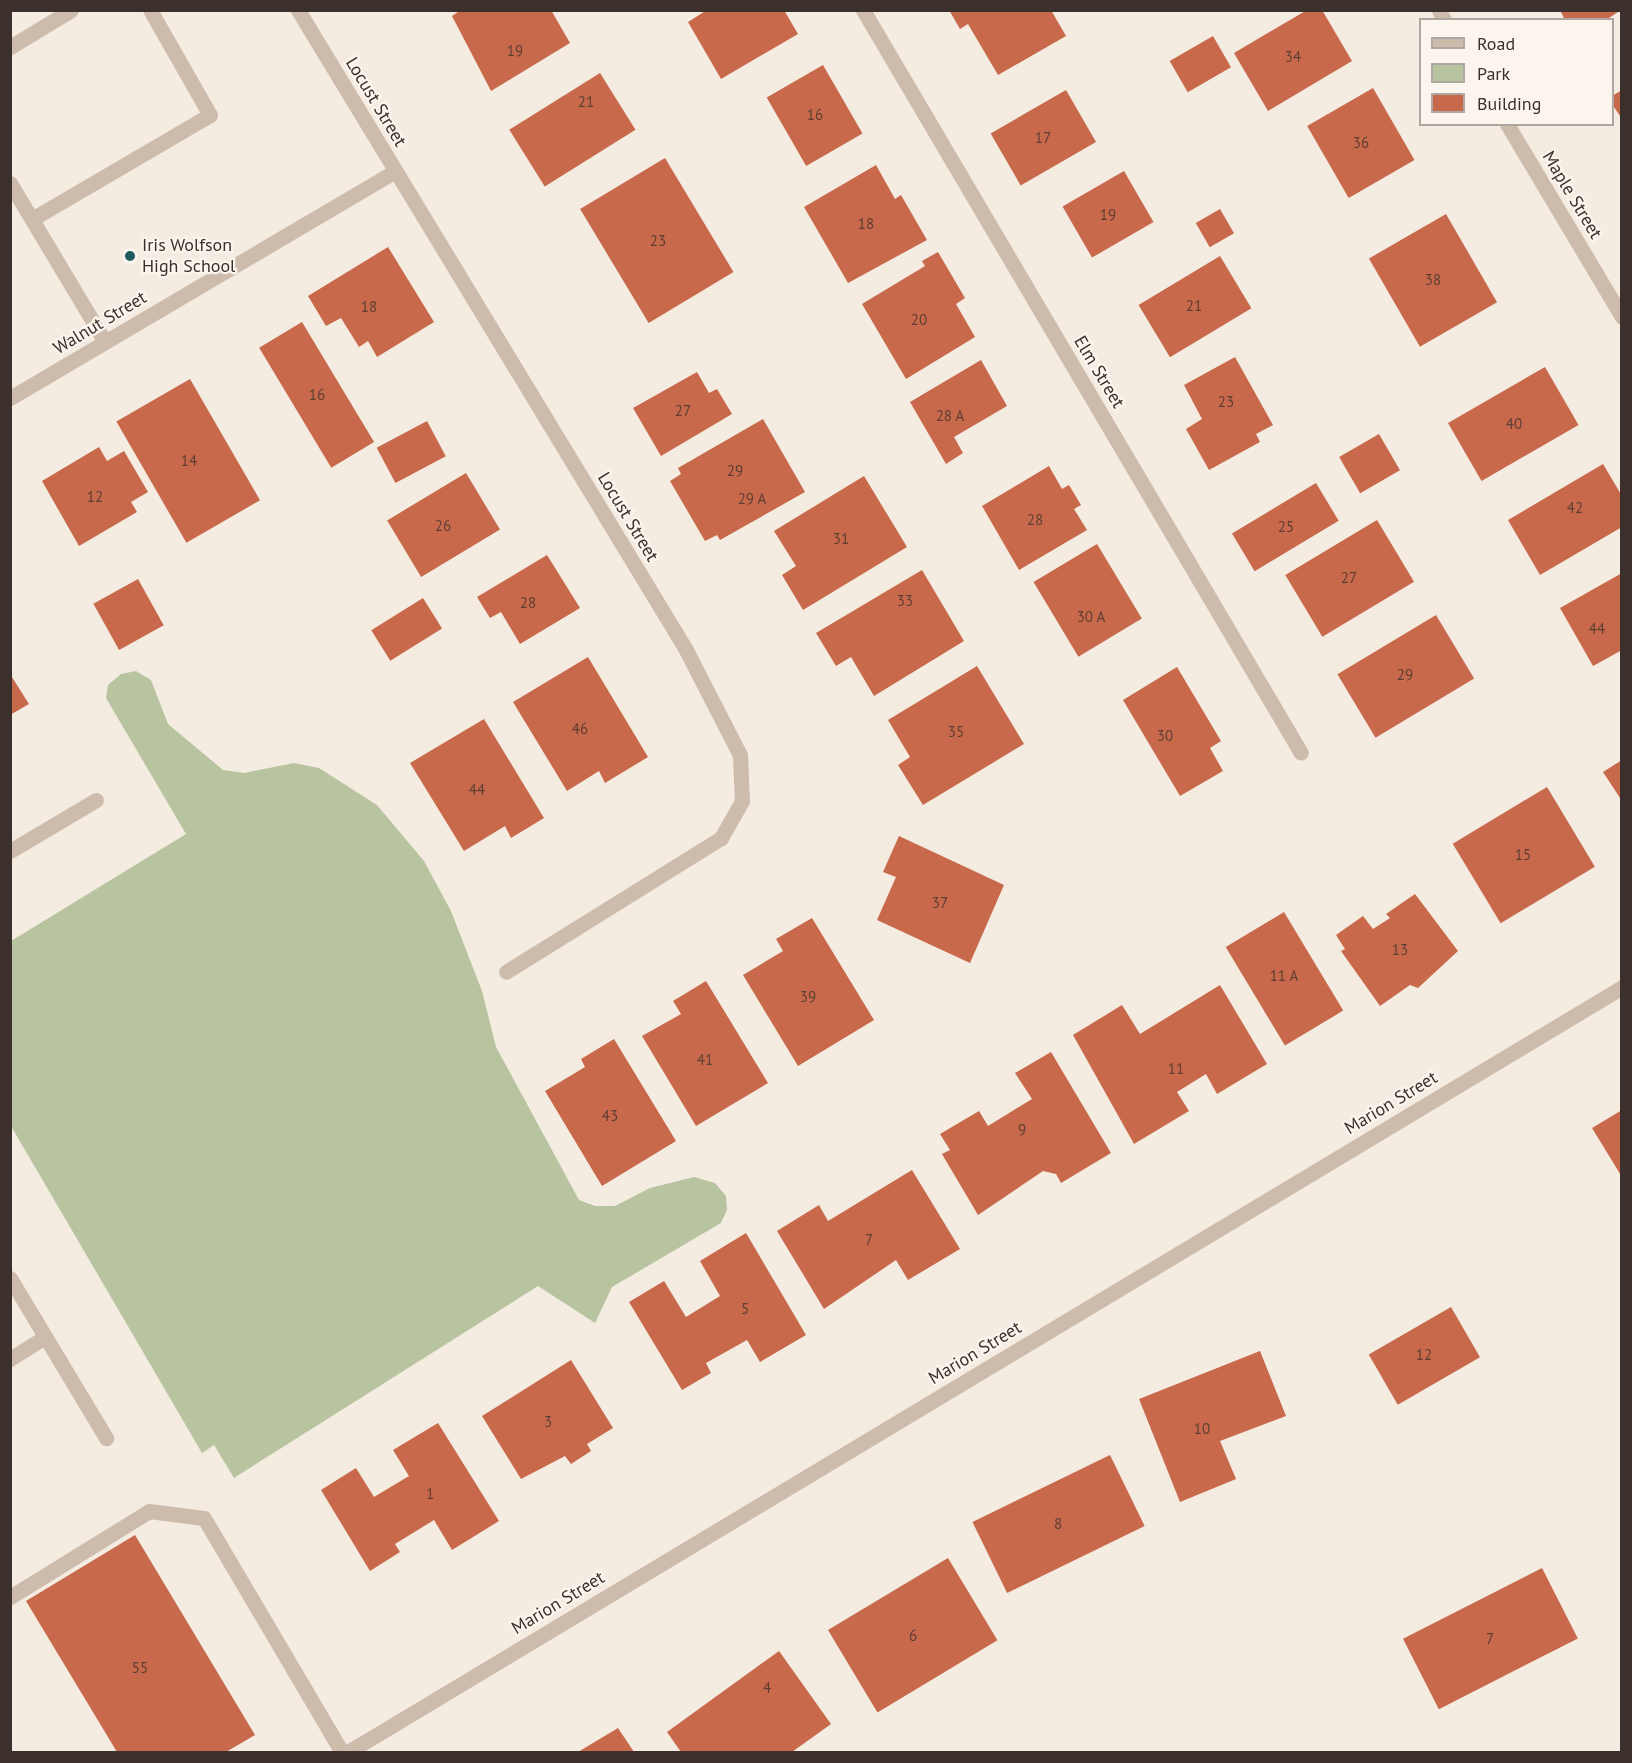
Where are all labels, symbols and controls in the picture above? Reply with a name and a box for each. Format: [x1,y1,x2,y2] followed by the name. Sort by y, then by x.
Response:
[1419,18,1614,126] legend
[1477,32,1515,55] text: Road
[507,42,523,60] house number: 19
[1285,48,1301,66] house number: 34
[341,54,411,150] street label: Locust Street
[1477,62,1510,85] text: Park
[1477,92,1541,115] text: Building
[578,93,594,111] house number: 21
[807,106,823,124] house number: 16
[1035,129,1051,147] house number: 17
[1353,134,1369,152] house number: 36
[1537,147,1607,243] street label: Maple Street
[1100,206,1116,224] house number: 19
[858,215,874,233] house number: 18
[650,232,666,250] house number: 23
[142,235,235,278] place label: Iris Wolfson High School
[123,249,137,263] marker: Iris Wolfson High School
[1425,271,1441,289] house number: 38
[50,287,150,359] street label: Walnut Street
[1186,297,1202,315] house number: 21
[361,298,377,316] house number: 18
[911,311,927,329] house number: 20
[1069,332,1129,412] street label: Elm Street
[309,386,325,404] house number: 16
[1218,393,1234,411] house number: 23
[675,402,691,420] house number: 27
[935,407,965,425] house number: 28 A
[1506,415,1522,433] house number: 40
[181,452,197,470] house number: 14
[727,462,743,480] house number: 29
[593,469,663,565] street label: Locust Street
[87,488,103,506] house number: 12
[737,490,767,508] house number: 29 A
[1567,499,1583,517] house number: 42
[1027,511,1043,529] house number: 28
[435,517,451,535] house number: 26
[1278,518,1294,536] house number: 25
[833,530,849,548] house number: 31
[1341,569,1357,587] house number: 27
[897,592,913,610] house number: 33
[520,594,536,612] house number: 28
[1076,608,1106,626] house number: 30 A
[1589,620,1605,638] house number: 44
[1397,666,1413,684] house number: 29
[572,720,588,738] house number: 46
[948,723,964,741] house number: 35
[1157,727,1173,745] house number: 30
[469,781,485,799] house number: 44
[1515,846,1531,864] house number: 15
[932,894,948,912] house number: 37
[1392,941,1408,959] house number: 13
[1269,967,1299,985] house number: 11 A
[800,988,816,1006] house number: 39
[697,1051,713,1069] house number: 41
[1168,1060,1184,1078] house number: 11
[1341,1067,1441,1139] street label: Marion Street
[602,1107,618,1125] house number: 43
[1018,1121,1026,1139] house number: 9
[865,1231,873,1249] house number: 7
[741,1300,749,1318] house number: 5
[925,1317,1025,1389] street label: Marion Street
[1416,1346,1432,1364] house number: 12
[544,1413,552,1431] house number: 3
[1194,1420,1210,1438] house number: 10
[426,1485,434,1503] house number: 1
[1054,1515,1062,1533] house number: 8
[508,1567,608,1639] street label: Marion Street
[909,1627,917,1645] house number: 6
[1486,1630,1494,1648] house number: 7
[132,1659,148,1677] house number: 55
[763,1679,771,1697] house number: 4

